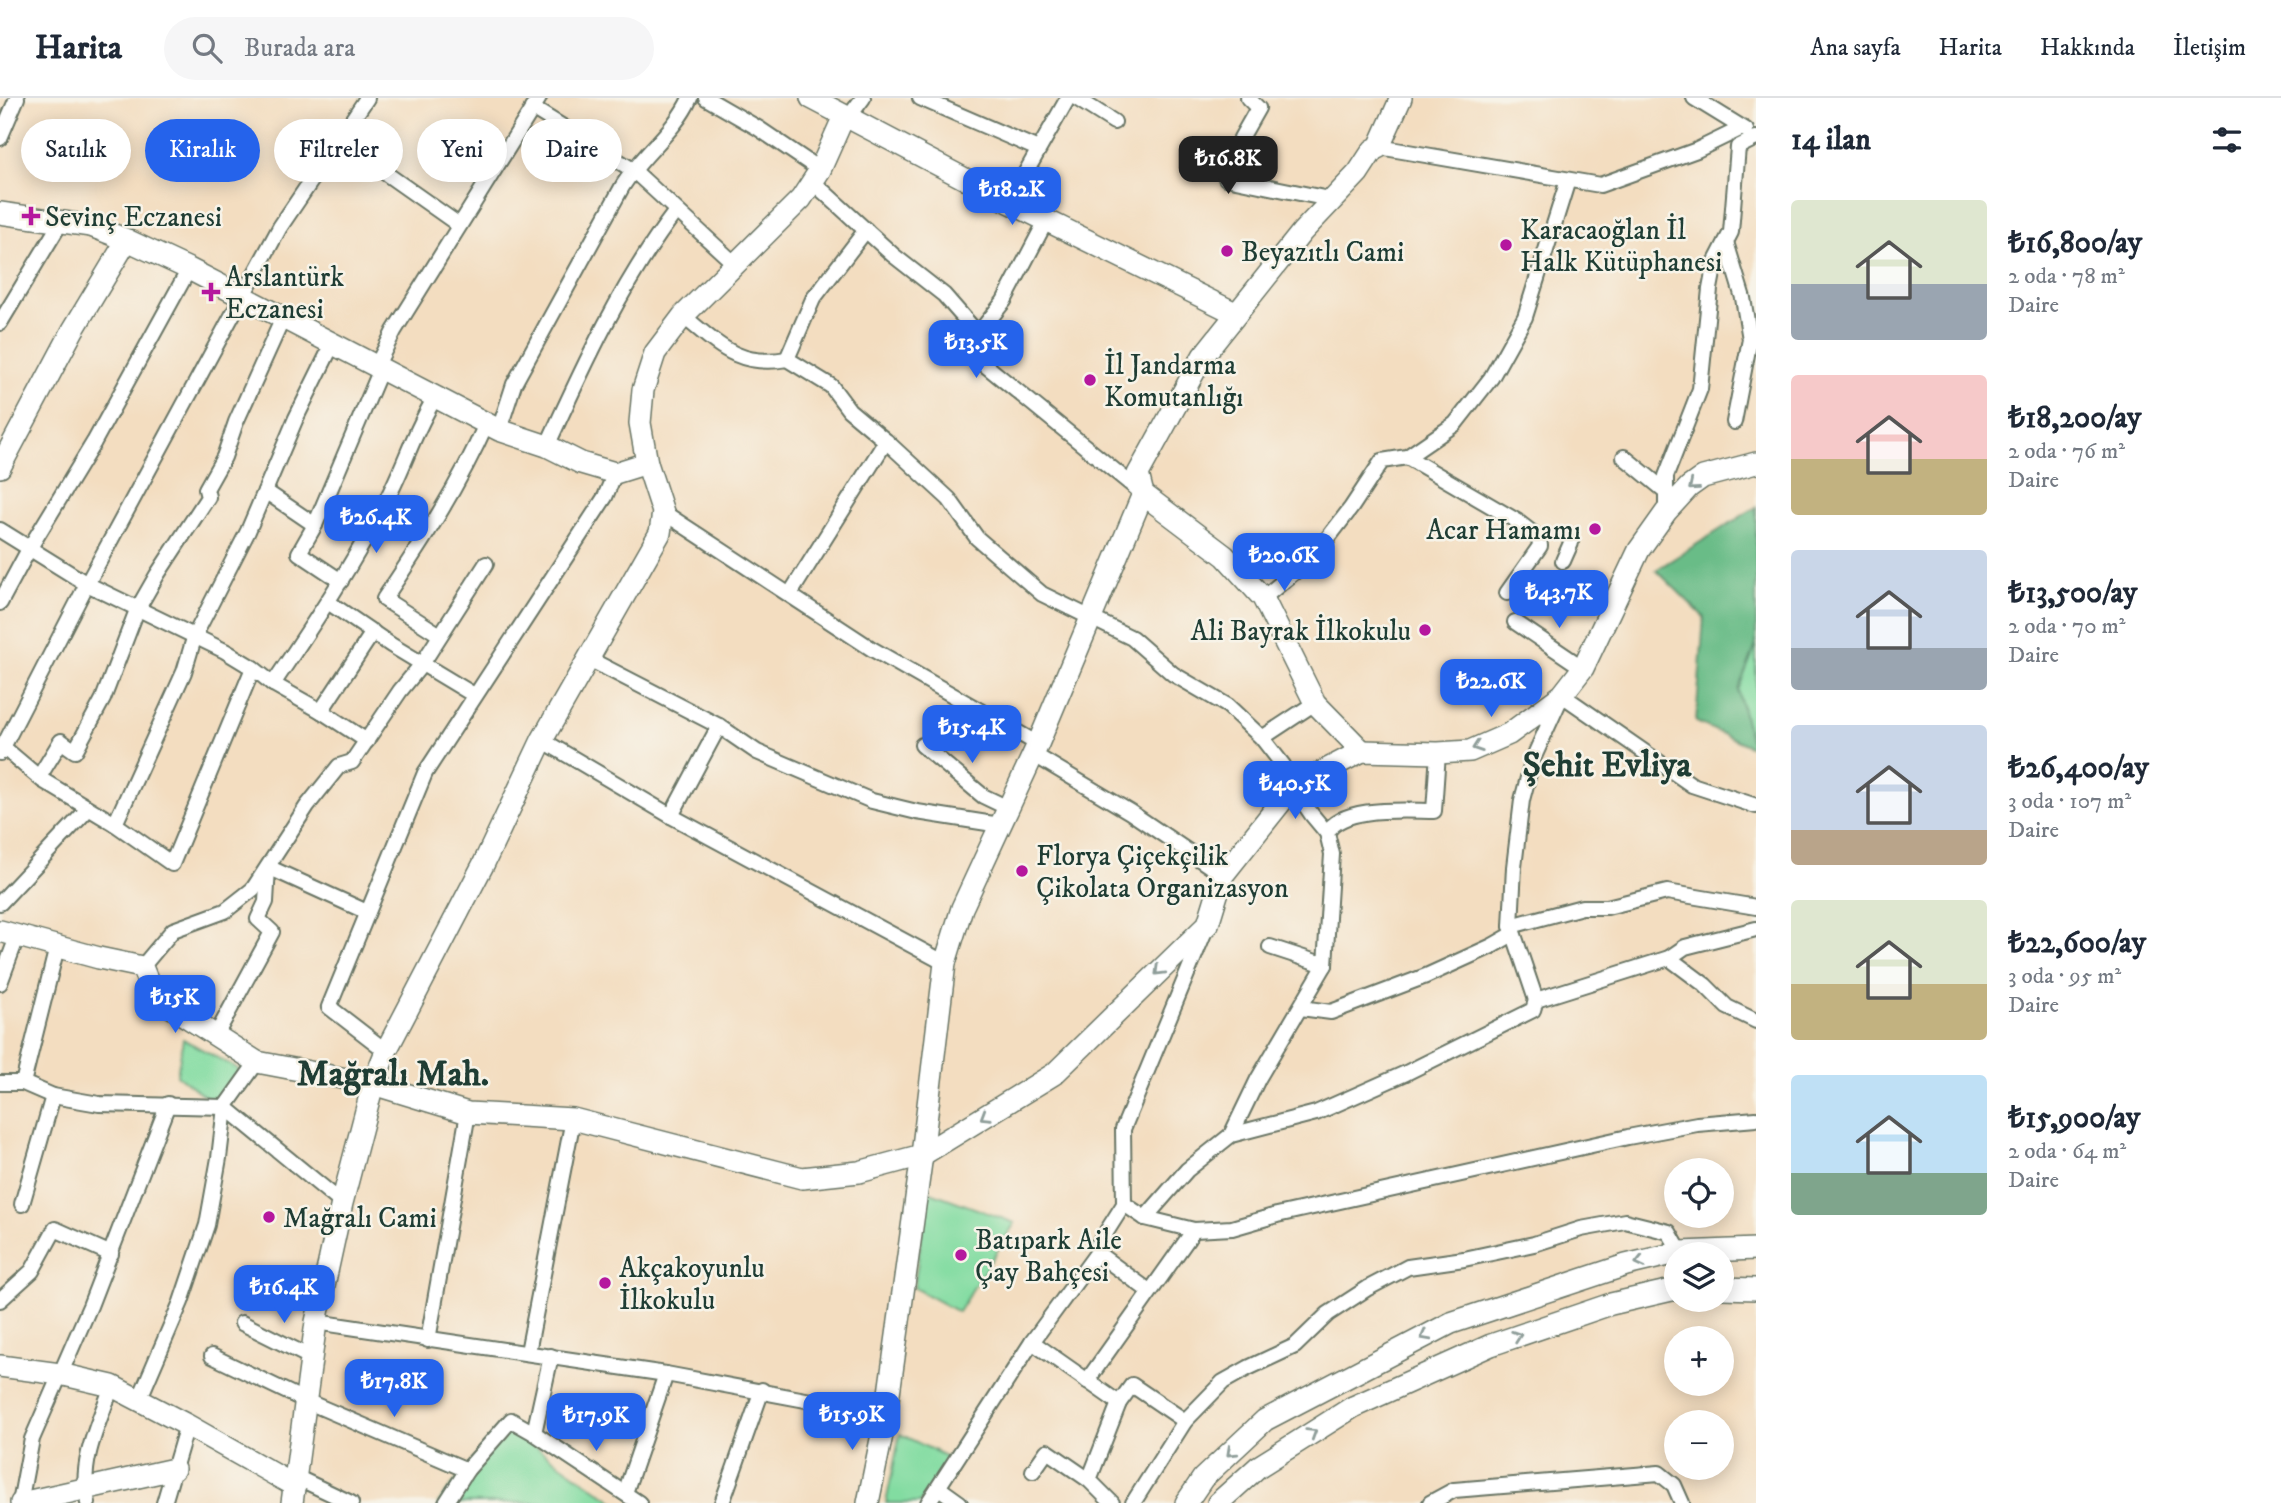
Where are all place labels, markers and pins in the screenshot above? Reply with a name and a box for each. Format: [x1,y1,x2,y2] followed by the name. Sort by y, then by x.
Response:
[1171,136,1285,196] pin: ₺16.8K
[955,167,1069,227] pin: ₺18.2K
[45,200,222,235] place label: Sevinç Eczanesi
[23,208,39,224] marker: Sevinç Eczanesi
[1520,213,1722,280] place label: Karacaoğlan İl Halk Kütüphanesi
[1241,235,1404,270] place label: Beyazıtlı Cami
[1498,237,1514,253] marker: Karacaoğlan İl Halk Kütüphanesi
[1219,243,1235,259] marker: Beyazıtlı Cami
[225,260,344,327] place label: Arslantürk Eczanesi
[203,284,219,300] marker: Arslantürk Eczanesi
[919,320,1033,380] pin: ₺13.5K
[1104,348,1243,415] place label: İl Jandarma Komutanlığı
[1082,372,1098,388] marker: İl Jandarma Komutanlığı
[319,496,433,555] pin: ₺26.4K
[1426,513,1581,548] place label: Acar Hamamı
[1587,521,1603,537] marker: Acar Hamamı
[1227,533,1341,593] pin: ₺20.6K
[1502,570,1616,630] pin: ₺43.7K
[1190,614,1411,649] place label: Ali Bayrak İlkokulu
[1417,622,1433,638] marker: Ali Bayrak İlkokulu
[1434,660,1548,719] pin: ₺22.6K
[915,706,1029,765] pin: ₺15.4K
[1238,762,1352,821] pin: ₺40.5K
[1036,839,1289,906] place label: Florya Çiçekçilik Çikolata Organizasyon
[1014,863,1030,879] marker: Florya Çiçekçilik Çikolata Organizasyon
[134,976,216,1035] pin: ₺15K
[283,1201,437,1236] place label: Mağralı Cami
[261,1209,277,1225] marker: Mağralı Cami
[975,1223,1122,1290] place label: Batıpark Aile Çay Bahçesi
[953,1247,969,1263] marker: Batıpark Aile Çay Bahçesi
[619,1251,765,1318] place label: Akçakoyunlu İlkokulu
[227,1266,341,1325] pin: ₺16.4K
[597,1275,613,1291] marker: Akçakoyunlu İlkokulu
[337,1360,451,1419] pin: ₺17.8K
[795,1392,909,1452] pin: ₺15.9K
[539,1394,653,1453] pin: ₺17.9K

